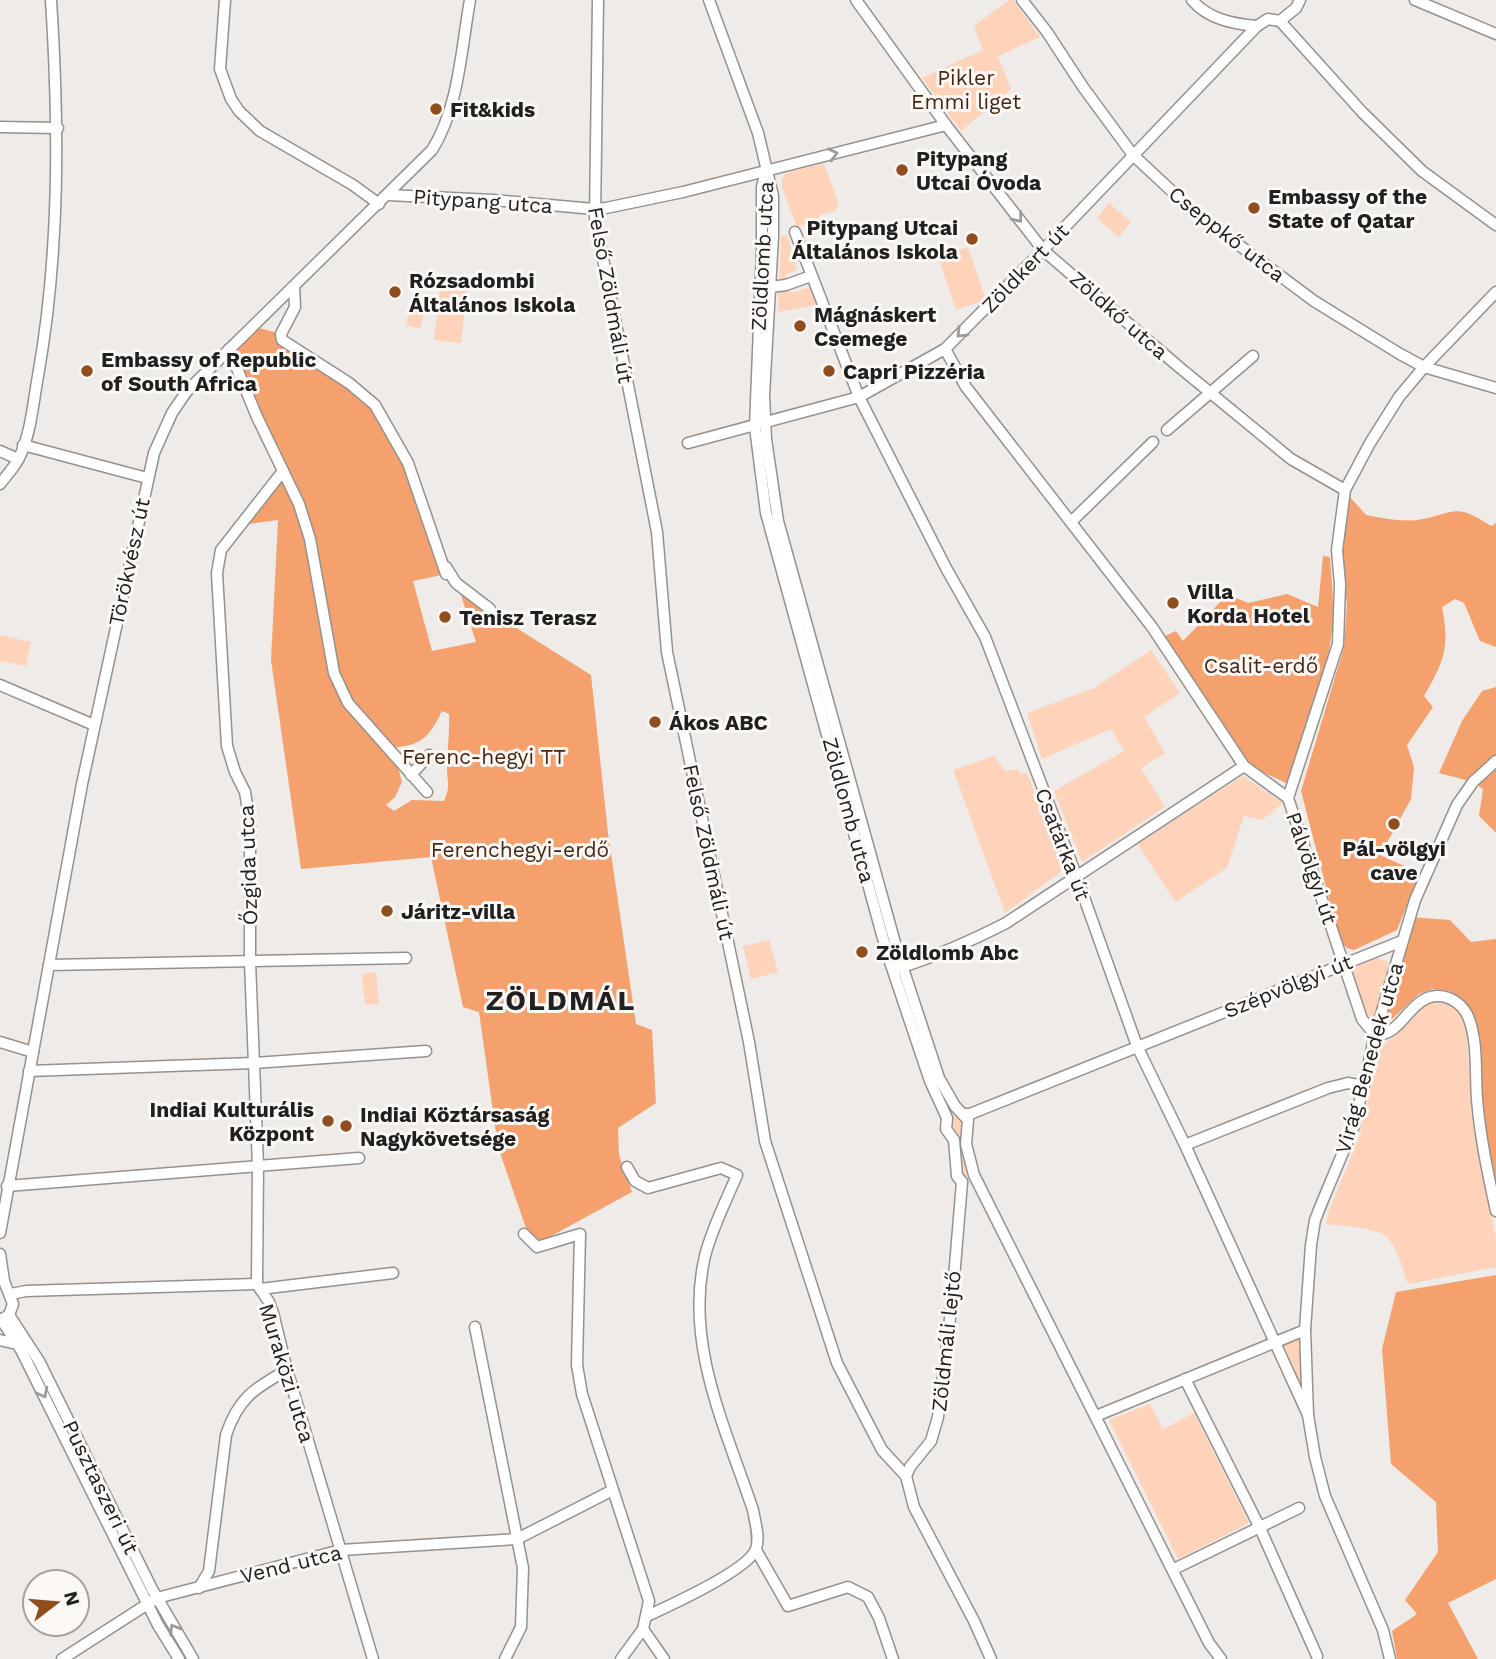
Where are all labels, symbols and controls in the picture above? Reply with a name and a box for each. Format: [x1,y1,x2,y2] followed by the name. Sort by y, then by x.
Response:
[911,65,1021,114] park label: Pikler Emmi liget
[450,97,535,122] place label: Fit&kids
[428,101,444,117] marker: Fit&kids
[916,146,1042,195] place label: Pitypang Utcai Óvoda
[827,148,839,162] one-way arrow
[894,162,910,178] marker: Pitypang Utcai Óvoda
[746,180,778,331] street label: Zöldlomb utca
[1164,181,1290,287] street label: Cseppkő utca
[412,184,554,218] street label: Pitypang utca
[1268,184,1427,233] place label: Embassy of the State of Qatar
[1246,200,1262,216] marker: Embassy of the State of Qatar
[583,205,639,385] street label: Felső Zöldmáli út
[1010,210,1023,223] one-way arrow
[792,215,959,264] place label: Pitypang Utcai Általános Iskola
[976,218,1074,318] street label: Zöldkert út
[964,231,980,247] marker: Pitypang Utcai Általános Iskola
[1065,266,1173,364] street label: Zöldkő utca
[409,268,576,317] place label: Rózsadombi Általános Iskola
[387,284,403,300] marker: Rózsadombi Általános Iskola
[814,302,936,351] place label: Mágnáskert Csemege
[792,318,808,334] marker: Mágnáskert Csemege
[956,325,969,338] one-way arrow
[101,347,316,396] place label: Embassy of Republic of South Africa
[843,359,986,384] place label: Capri Pizzéria
[79,363,95,379] marker: Embassy of Republic of South Africa
[821,363,837,379] marker: Capri Pizzéria
[103,496,155,628] street label: Törökvész út
[1187,579,1310,628] place label: Villa Korda Hotel
[1165,595,1181,611] marker: Villa Korda Hotel
[459,605,597,630] place label: Tenisz Terasz
[437,609,453,625] marker: Tenisz Terasz
[1204,653,1318,678] park label: Csalit-erdő
[669,710,768,735] place label: Ákos ABC
[647,714,663,730] marker: Ákos ABC
[818,734,880,886] street label: Zöldlomb utca
[402,744,566,769] park label: Ferenc-hegyi TT
[678,762,740,942] street label: Felső Zöldmáli út
[1030,784,1096,904] street label: Csatárka út
[233,804,263,926] street label: Őzgida utca
[1281,809,1343,928] street label: Pálvölgyi út
[1386,816,1402,832] marker: Pál-völgyi cave
[1342,836,1446,885] place label: Pál-völgyi cave
[431,837,609,862] park label: Ferenchegyi-erdő
[401,899,516,924] place label: Járitz-villa
[379,903,395,919] marker: Járitz-villa
[876,940,1019,965] place label: Zöldlomb Abc
[854,944,870,960] marker: Zöldlomb Abc
[1220,949,1356,1023] street label: Szépvölgyi út
[1330,959,1408,1157] street label: Virág Benedek utca
[486,984,636,1017] district label: ZÖLDMÁL
[150,1097,314,1146] place label: Indiai Kulturális Központ
[360,1102,549,1151] place label: Indiai Köztársaság Nagykövetsége
[320,1113,336,1129] marker: Indiai Kulturális Központ
[338,1118,354,1134] marker: Indiai Köztársaság Nagykövetsége
[926,1269,966,1413] street label: Zöldmáli lejtő
[254,1300,320,1446] street label: Muraközi utca
[34,1385,48,1398] one-way arrow
[58,1416,144,1558] street label: Pusztaszeri út
[238,1539,344,1589] street label: Vend utca
[21,1568,91,1638] north arrow
[59,1589,85,1608] text: N
[169,1624,182,1637] one-way arrow

